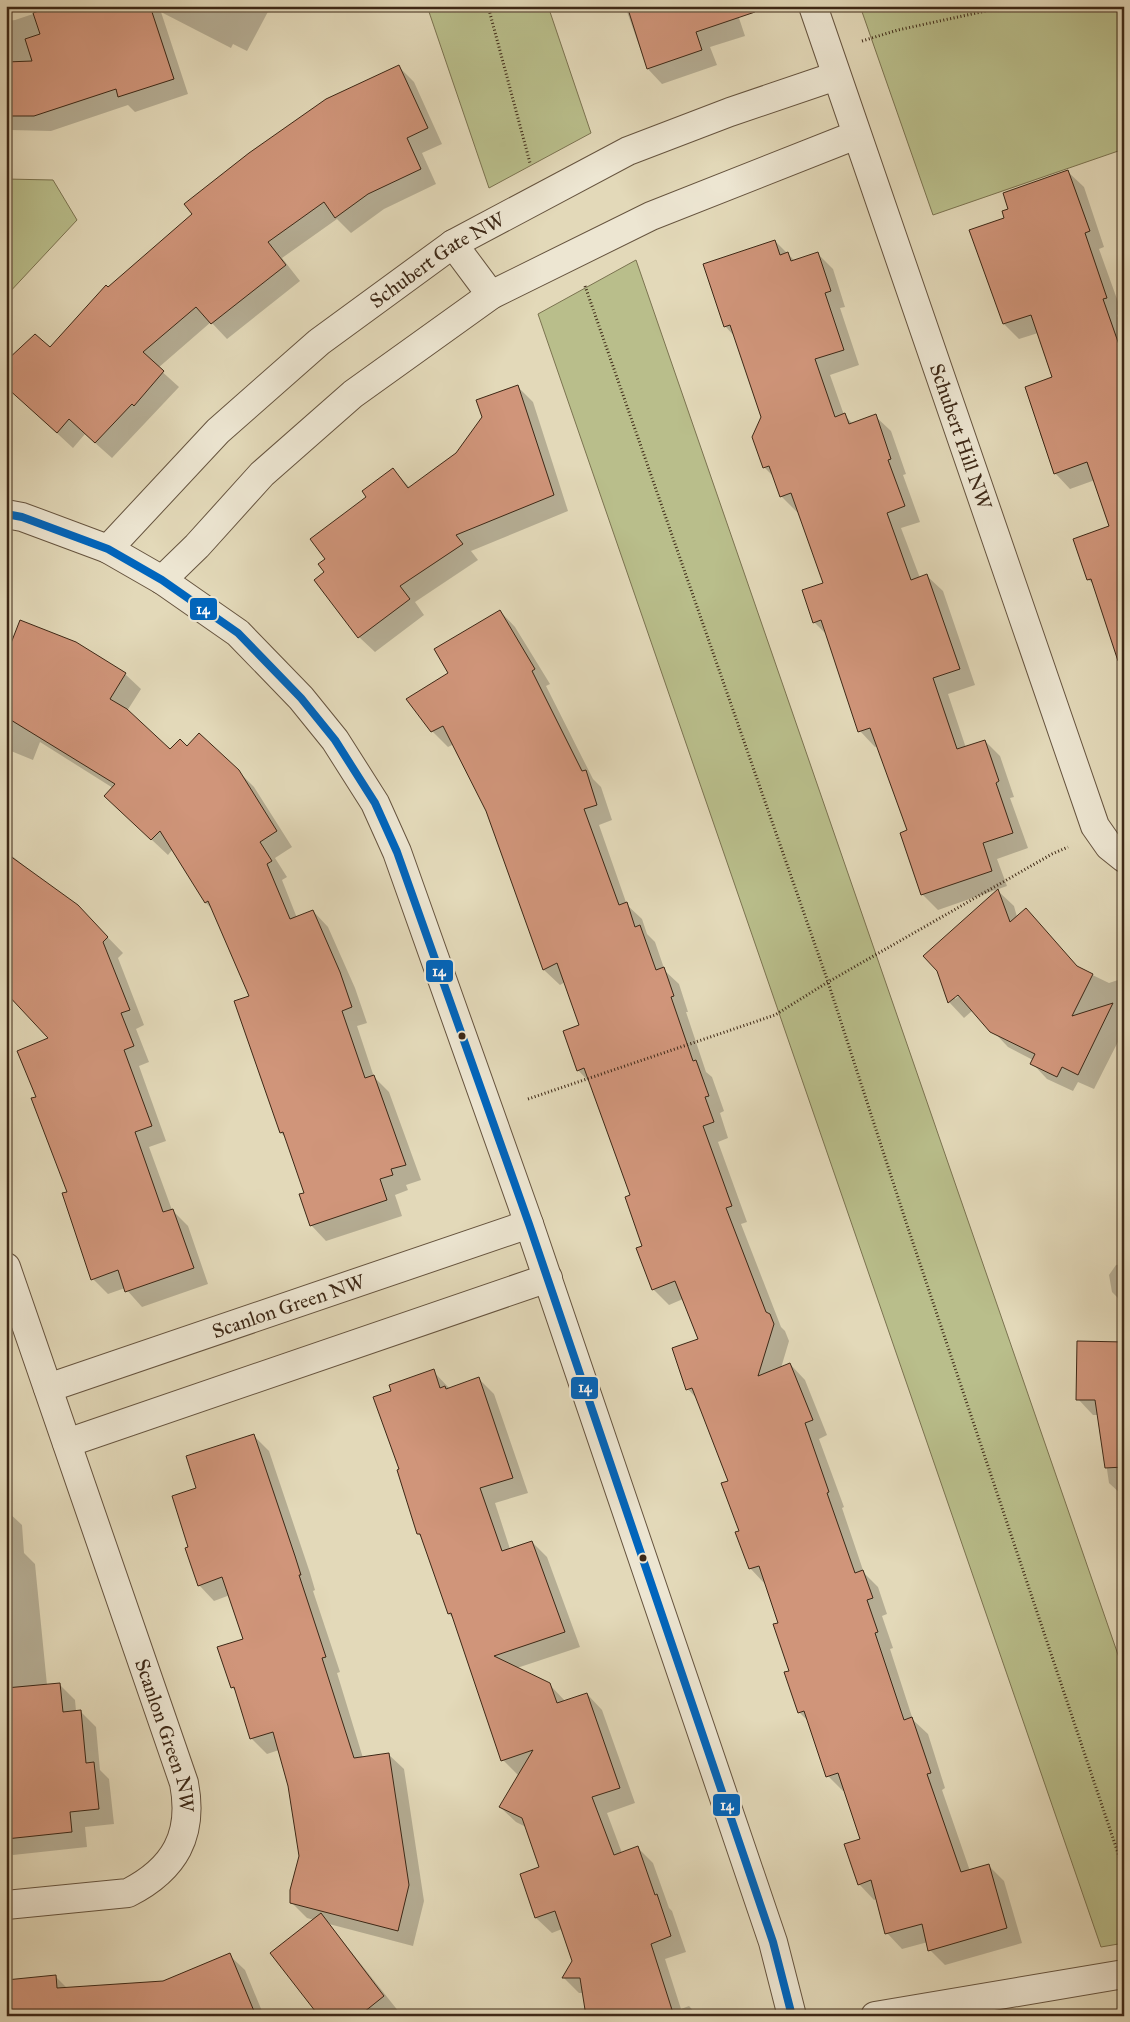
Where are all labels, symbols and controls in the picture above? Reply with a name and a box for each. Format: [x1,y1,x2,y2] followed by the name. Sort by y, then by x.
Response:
[365,206,510,313] street label: Schubert Gate NW
[925,360,997,513] street label: Schubert Hill NW
[189,597,218,621] line badge: 14
[196,601,211,619] text: 14
[425,959,454,983] line badge: 14
[432,963,447,981] text: 14
[457,1031,467,1041] unlabelled marker
[209,1269,369,1343] street label: Scanlon Green NW
[570,1376,599,1400] line badge: 14
[578,1379,593,1397] text: 14
[638,1553,648,1563] unlabelled marker
[130,1656,199,1814] street label: Scanlon Green NW
[712,1793,741,1817] line badge: 14
[720,1797,735,1815] text: 14

